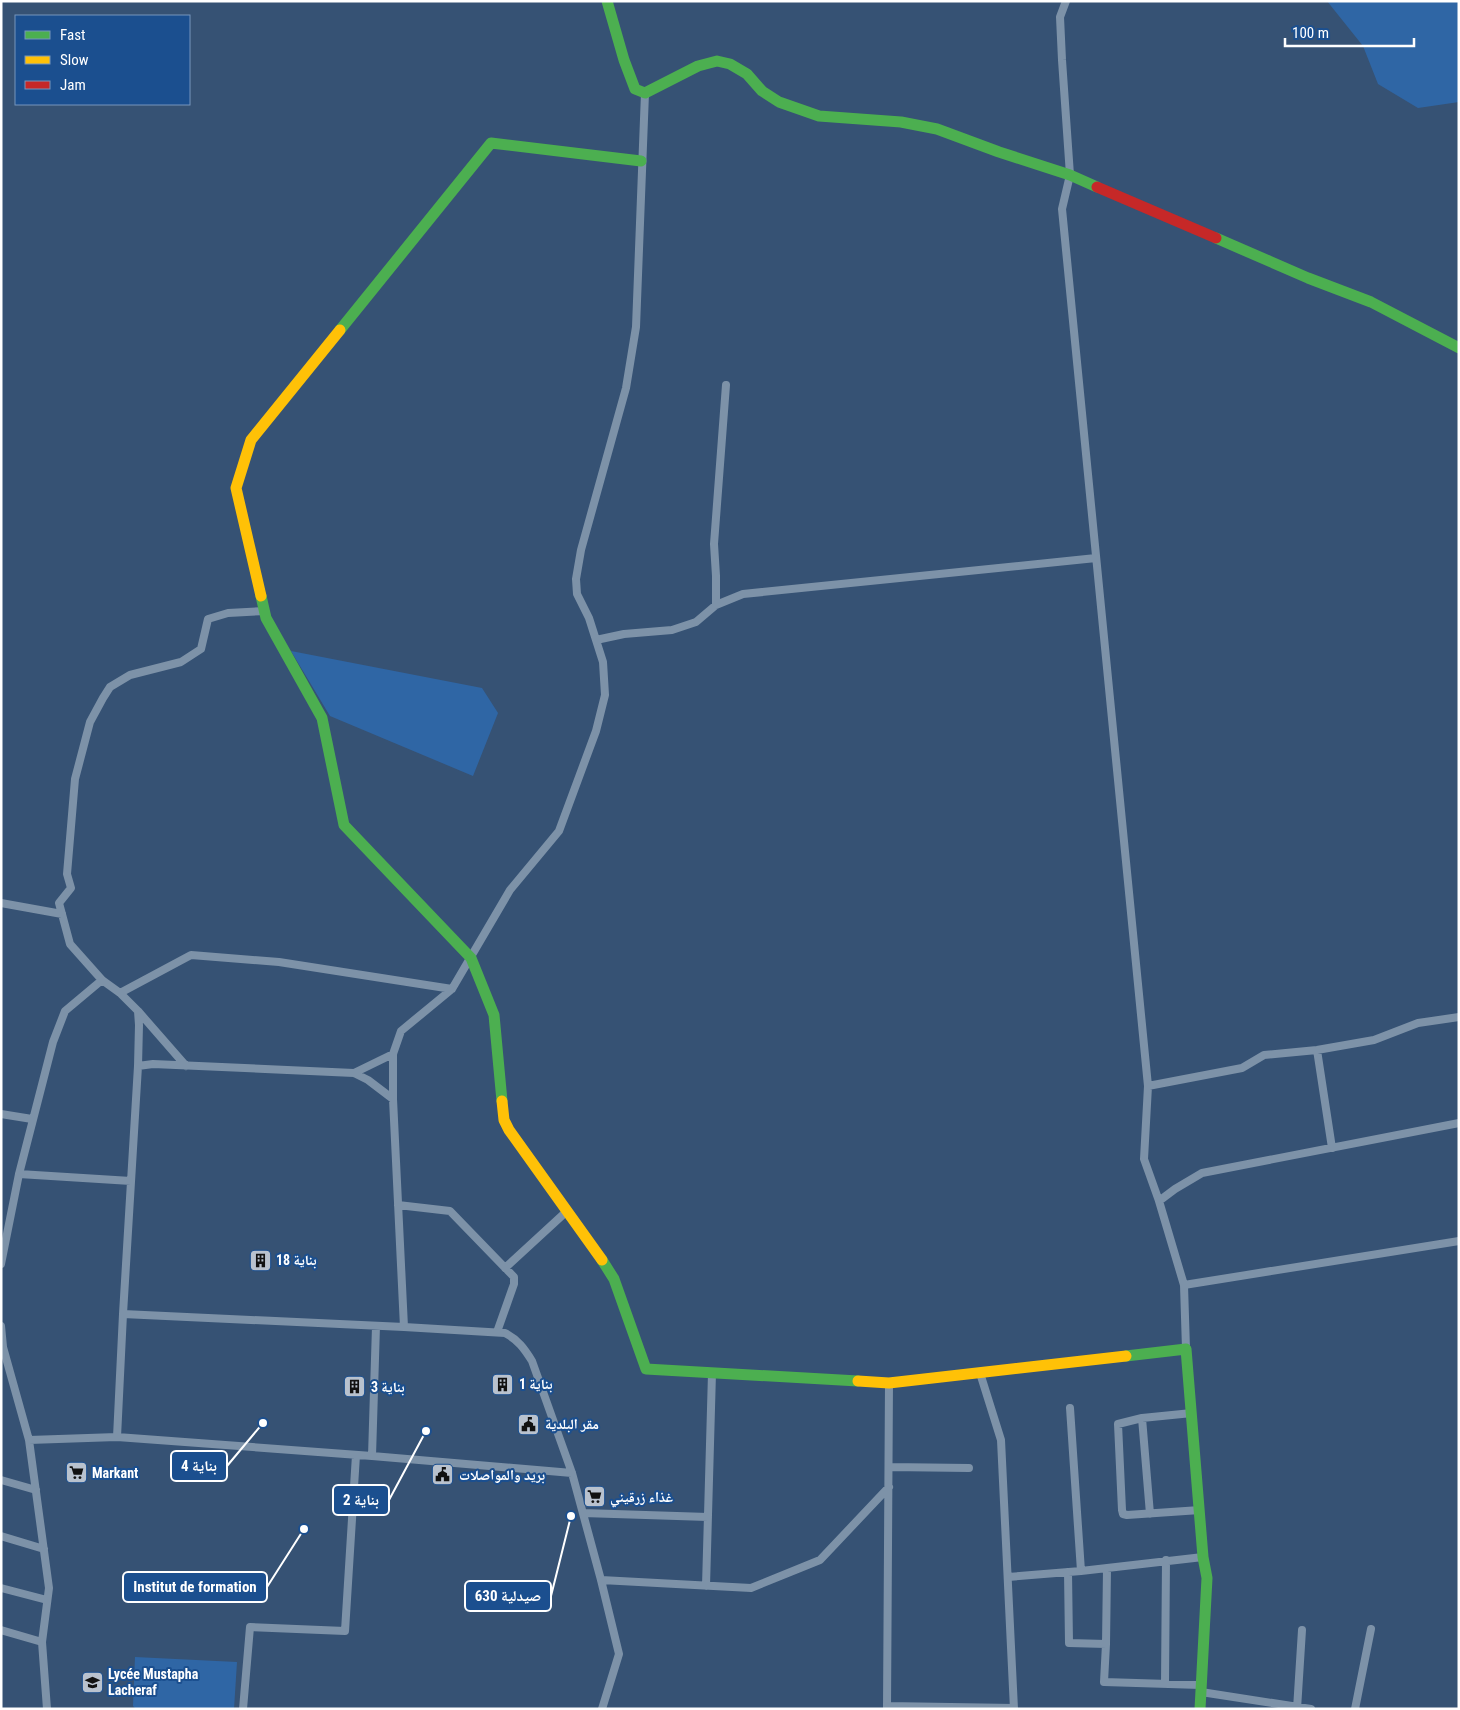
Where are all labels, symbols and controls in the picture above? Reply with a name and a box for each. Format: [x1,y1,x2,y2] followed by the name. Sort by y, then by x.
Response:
[15,15,190,105] legend
[1285,15,1414,47] scale bar
[1292,24,1329,42] text: 100 m
[60,26,85,44] text: Fast
[60,51,89,69] text: Slow
[60,76,86,94] text: Jam
[248,1248,272,1272] building icon: بناية 18
[276,1252,317,1269] place label: بناية 18
[491,1372,515,1396] building icon: بناية 1
[343,1375,367,1399] building icon: بناية 3
[519,1376,553,1393] place label: بناية 1
[371,1379,405,1396] place label: بناية 3
[517,1412,541,1436] public building icon: مقر البلدية
[545,1416,599,1433] place label: مقر البلدية
[171,1451,227,1481] callout: بناية 4
[181,1457,217,1475] text: بناية 4
[64,1461,88,1485] supermarket icon: Markant
[431,1463,455,1487] public building icon: بريد والمواصلات
[92,1465,138,1481] place label: Markant
[459,1467,545,1484] place label: بريد والمواصلات
[333,1485,389,1515] callout: بناية 2
[582,1485,606,1509] supermarket icon: غذاء زرقيني
[610,1489,673,1508] place label: غذاء زرقيني
[343,1491,379,1509] text: بناية 2
[123,1572,267,1602] callout: Institut de formation
[133,1578,257,1596] text: Institut de formation
[465,1581,551,1611] callout: صيدلية 630
[475,1587,541,1605] text: صيدلية 630
[108,1666,199,1698] place label: Lycée Mustapha Lacheraf
[80,1670,104,1694] school or university icon: Lycée Mustapha Lacheraf

